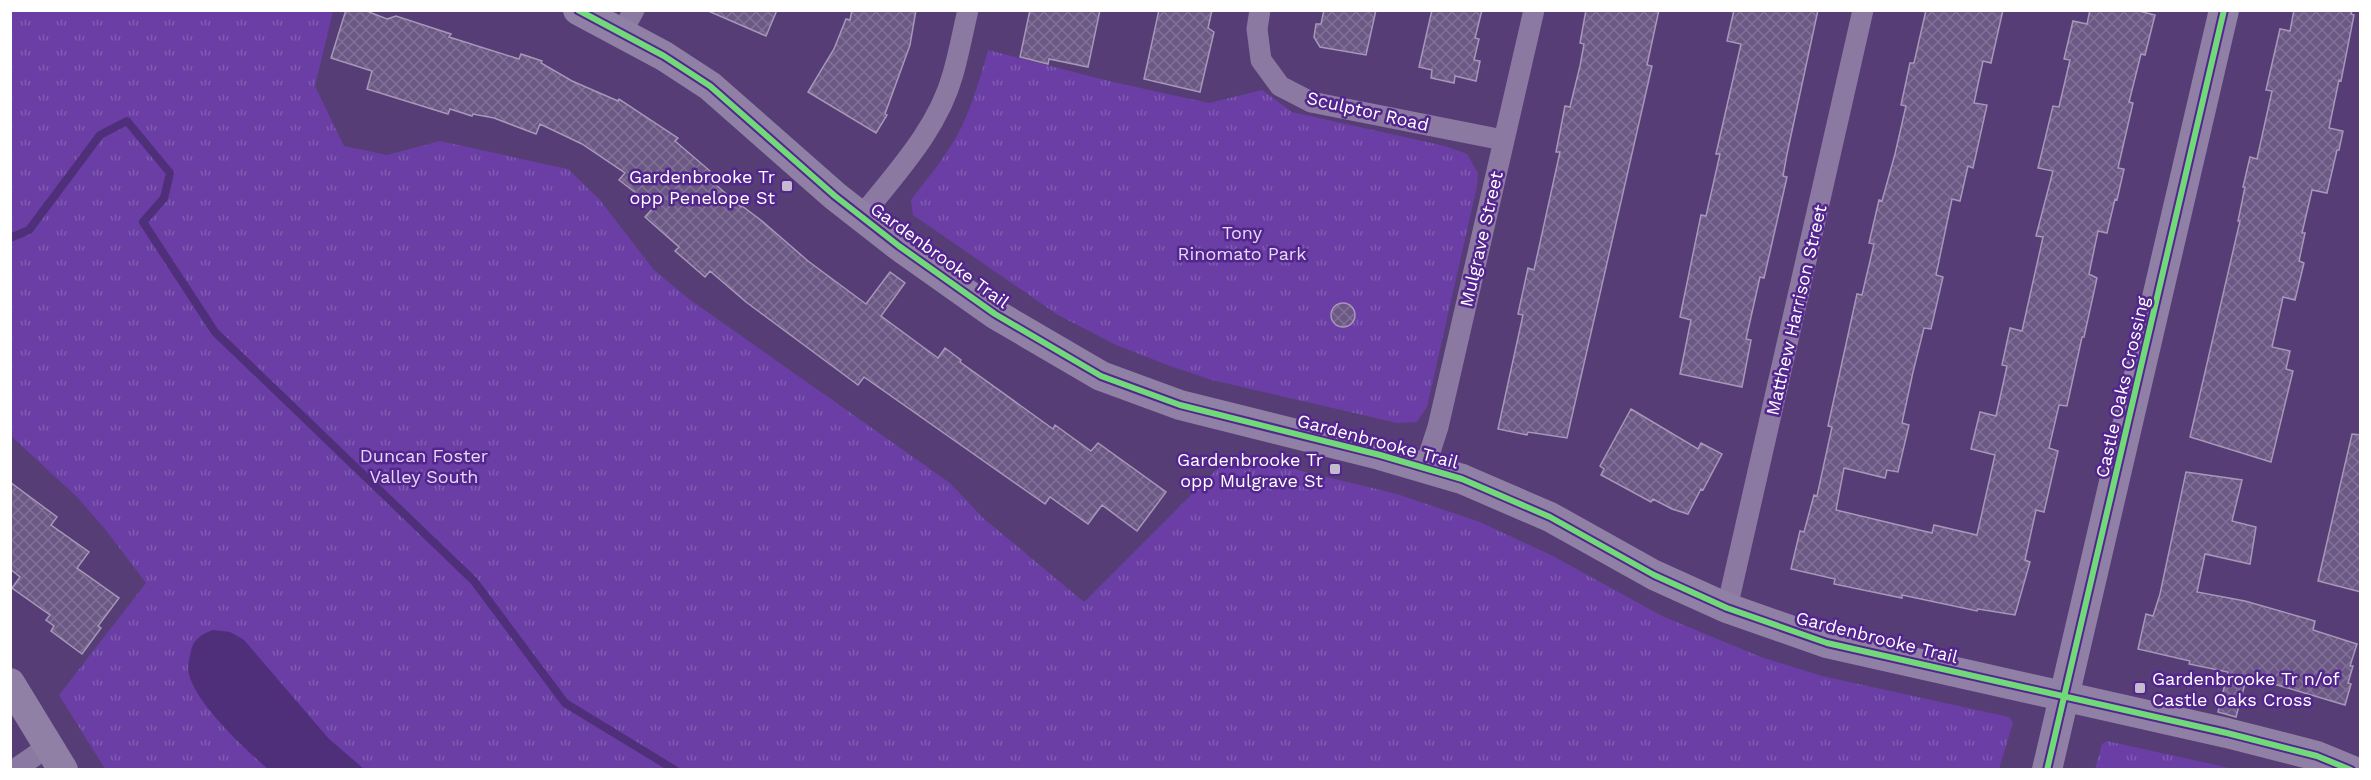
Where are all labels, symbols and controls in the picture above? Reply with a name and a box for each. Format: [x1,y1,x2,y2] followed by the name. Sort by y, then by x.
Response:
[1305,87,1431,135] street label: Sculptor Road
[629,166,775,208] place label: Gardenbrooke Tr opp Penelope St
[1455,169,1507,309] street label: Mulgrave Street
[780,179,794,193] marker: Gardenbrooke Tr opp Penelope St
[867,198,1014,313] street label: Gardenbrooke Trail
[1762,202,1831,417] street label: Matthew Harrison Street
[1178,222,1306,264] park label: Tony Rinomato Park
[2091,294,2153,480] street label: Castle Oaks Crossing
[1295,409,1461,473] street label: Gardenbrooke Trail
[360,445,488,487] park label: Duncan Foster Valley South
[1177,449,1323,491] place label: Gardenbrooke Tr opp Mulgrave St
[1328,462,1342,476] marker: Gardenbrooke Tr opp Mulgrave St
[1794,607,1961,667] street label: Gardenbrooke Trail
[2152,668,2340,710] place label: Gardenbrooke Tr n/of Castle Oaks Cross
[2133,681,2147,695] marker: Gardenbrooke Tr n/of Castle Oaks Cross

